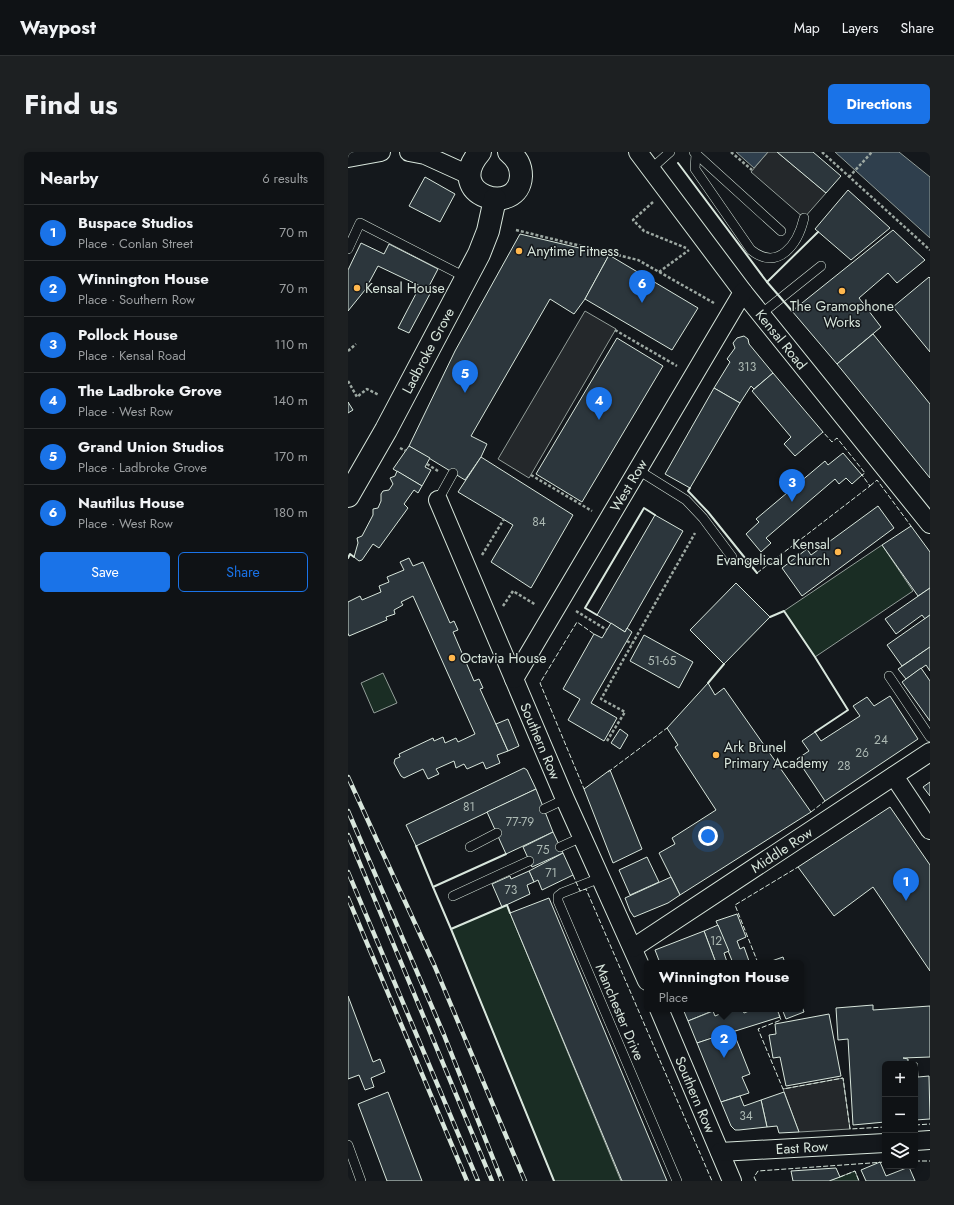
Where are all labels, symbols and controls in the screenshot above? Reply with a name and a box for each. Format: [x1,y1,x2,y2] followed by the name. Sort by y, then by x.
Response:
[20,14,96,41] text: Waypost
[794,18,820,38] text: Map
[842,18,878,38] text: Layers
[900,18,934,38] text: Share
[24,84,118,125] text: Find us
[828,84,930,124] button: Directions
[40,166,98,190] text: Nearby
[262,169,308,188] text: 6 results
[78,212,193,234] text: Buspace Studios
[50,223,56,242] text: 1
[279,223,308,242] text: 70 m
[78,234,193,253] text: Place · Conlan Street
[527,241,619,261] place label: Anytime Fitness
[514,246,524,256] marker: Anytime Fitness
[78,268,209,290] text: Winnington House
[629,270,655,303] pin: 6
[365,278,445,298] place label: Kensal House
[49,279,57,298] text: 2
[279,279,308,298] text: 70 m
[352,283,362,293] marker: Kensal House
[837,286,847,296] marker: The Gramophone Works
[78,290,195,309] text: Place · Southern Row
[790,296,894,332] place label: The Gramophone Works
[397,304,459,397] street label: Ladbroke Grove
[751,305,812,374] street label: Kensal Road
[78,324,178,346] text: Pollock House
[49,335,57,354] text: 3
[274,335,308,354] text: 110 m
[78,346,186,365] text: Place · Kensal Road
[738,358,757,376] house number: 313
[452,360,478,393] pin: 5
[78,380,222,402] text: The Ladbroke Grove
[586,387,612,420] pin: 4
[48,391,58,410] text: 4
[273,391,308,410] text: 140 m
[78,402,173,421] text: Place · West Row
[78,436,224,458] text: Grand Union Studios
[49,447,57,466] text: 5
[273,447,308,466] text: 170 m
[605,455,652,515] street label: West Row
[78,458,207,477] text: Place · Ladbroke Grove
[779,469,805,502] pin: 3
[78,492,184,514] text: Nautilus House
[49,503,57,522] text: 6
[273,503,308,522] text: 180 m
[532,513,546,531] house number: 84
[78,514,173,533] text: Place · West Row
[716,534,830,570] place label: Kensal Evangelical Church
[833,547,843,557] marker: Kensal Evangelical Church
[40,552,170,592] button: Save
[178,552,308,592] button: Share
[460,648,546,668] place label: Octavia House
[648,652,676,670] house number: 51-65
[447,653,457,663] marker: Octavia House
[515,700,566,783] street label: Southern Row
[874,731,888,749] house number: 24
[724,737,829,773] place label: Ark Brunel Primary Academy
[855,744,869,762] house number: 26
[711,750,721,760] marker: Ark Brunel Primary Academy
[837,757,851,775] house number: 28
[463,798,475,816] house number: 81
[506,813,534,831] house number: 77-79
[747,822,817,878] street label: Middle Row
[698,826,718,846] your location
[536,841,550,859] house number: 75
[545,864,557,882] house number: 71
[893,868,919,901] pin: 1
[505,881,518,899] house number: 73
[710,932,722,950] house number: 12
[644,960,804,1012] popup
[591,961,649,1063] street label: Manchester Drive
[659,966,789,988] text: Winnington House
[659,988,688,1007] text: Place
[711,1025,737,1058] pin: 2
[670,1053,721,1137] street label: Southern Row
[882,1061,918,1169] map controls
[882,1061,918,1097] button: +
[882,1097,918,1133] button: −
[739,1107,753,1125] house number: 34
[882,1133,918,1169] button: layers
[775,1136,829,1159] street label: East Row

